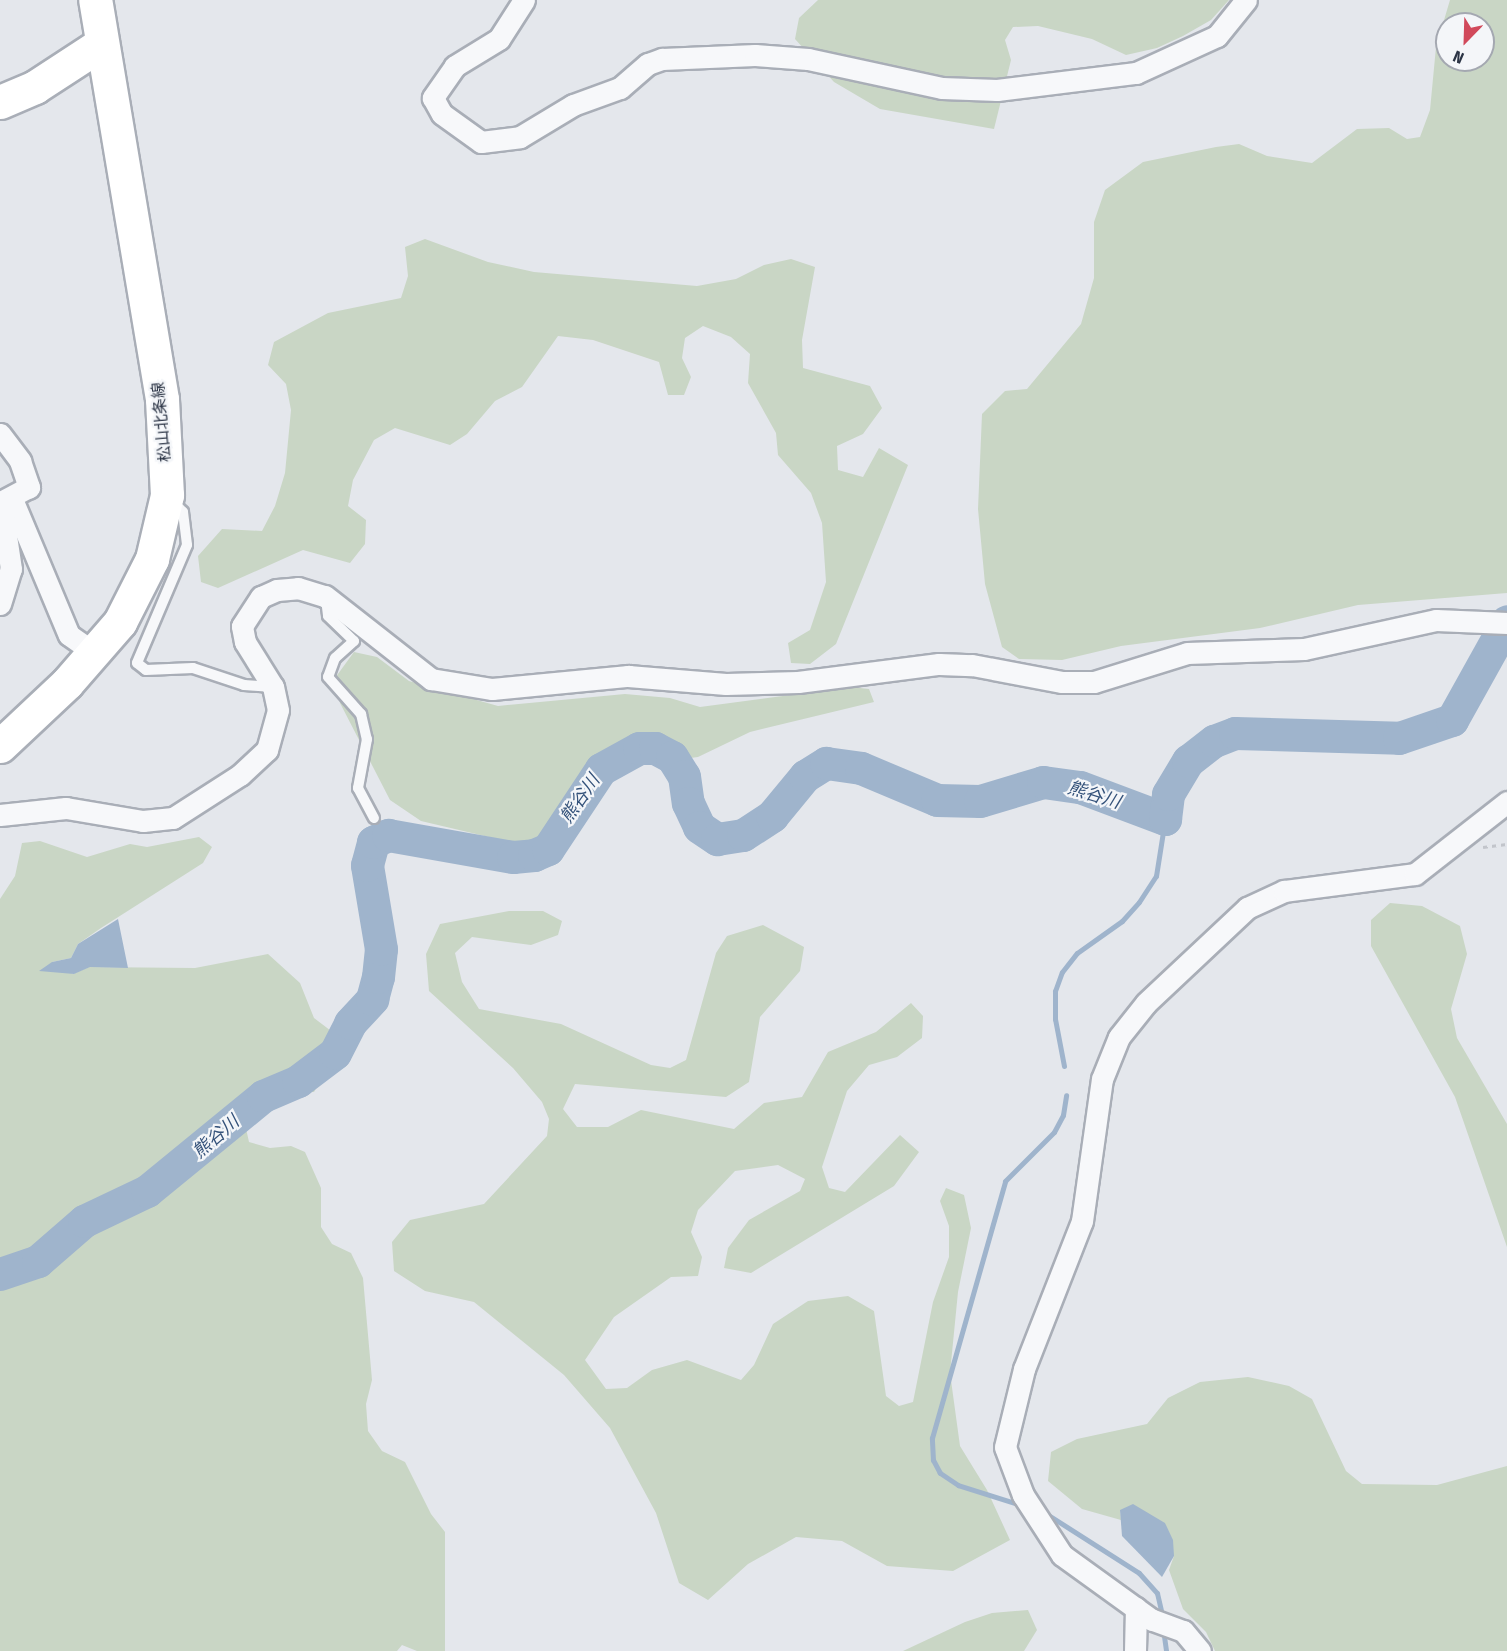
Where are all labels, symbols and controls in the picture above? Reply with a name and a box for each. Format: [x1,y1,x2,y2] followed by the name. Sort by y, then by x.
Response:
[1435,12,1495,72] north arrow
[1450,47,1467,68] text: N
[149,381,175,463] street label: 松山北条線
[556,771,604,827] water label: 熊谷川
[1065,777,1123,813] water label: 熊谷川
[189,1111,243,1163] water label: 熊谷川

